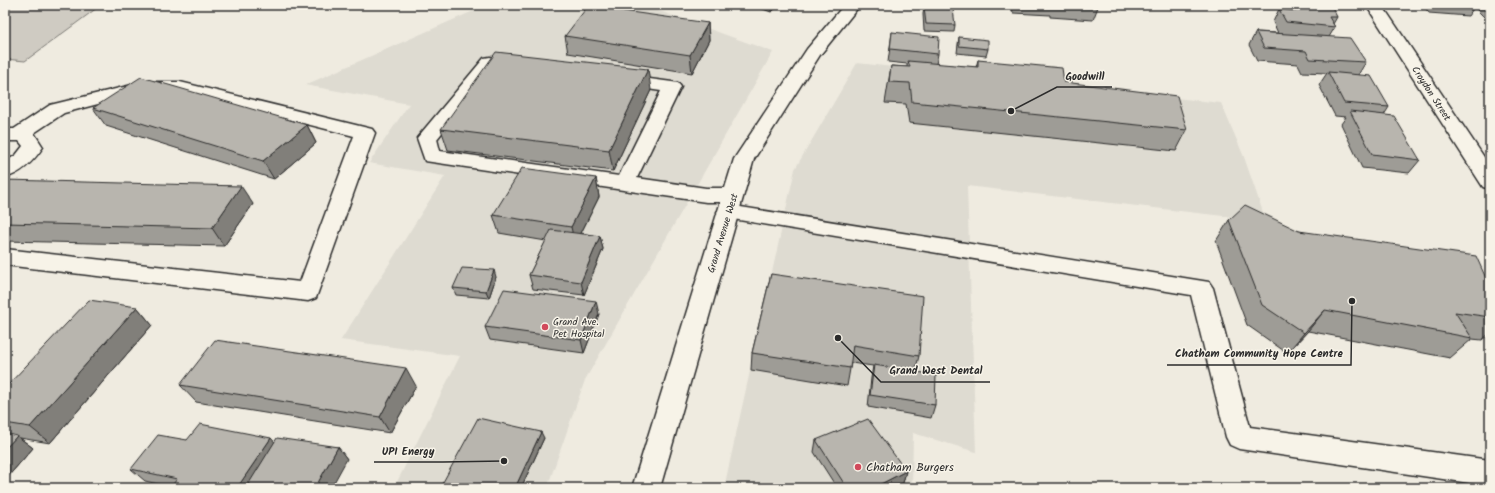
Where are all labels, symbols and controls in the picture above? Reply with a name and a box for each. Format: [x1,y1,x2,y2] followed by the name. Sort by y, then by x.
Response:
[1407,63,1455,124] street label: Croydon Street
[1057,64,1112,87] callout: Goodwill
[1065,68,1105,86] text: Goodwill
[703,191,743,275] street label: Grand Avenue West
[553,314,605,342] place label: Grand Ave. Pet Hospital
[540,322,550,332] marker: Grand Ave. Pet Hospital
[1167,342,1351,365] callout: Chatham Community Hope Centre
[1175,345,1344,363] text: Chatham Community Hope Centre
[881,359,990,382] callout: Grand West Dental
[889,362,983,380] text: Grand West Dental
[374,439,443,462] callout: UPI Energy
[382,443,435,461] text: UPI Energy
[866,458,954,477] place label: Chatham Burgers
[853,462,863,472] marker: Chatham Burgers

